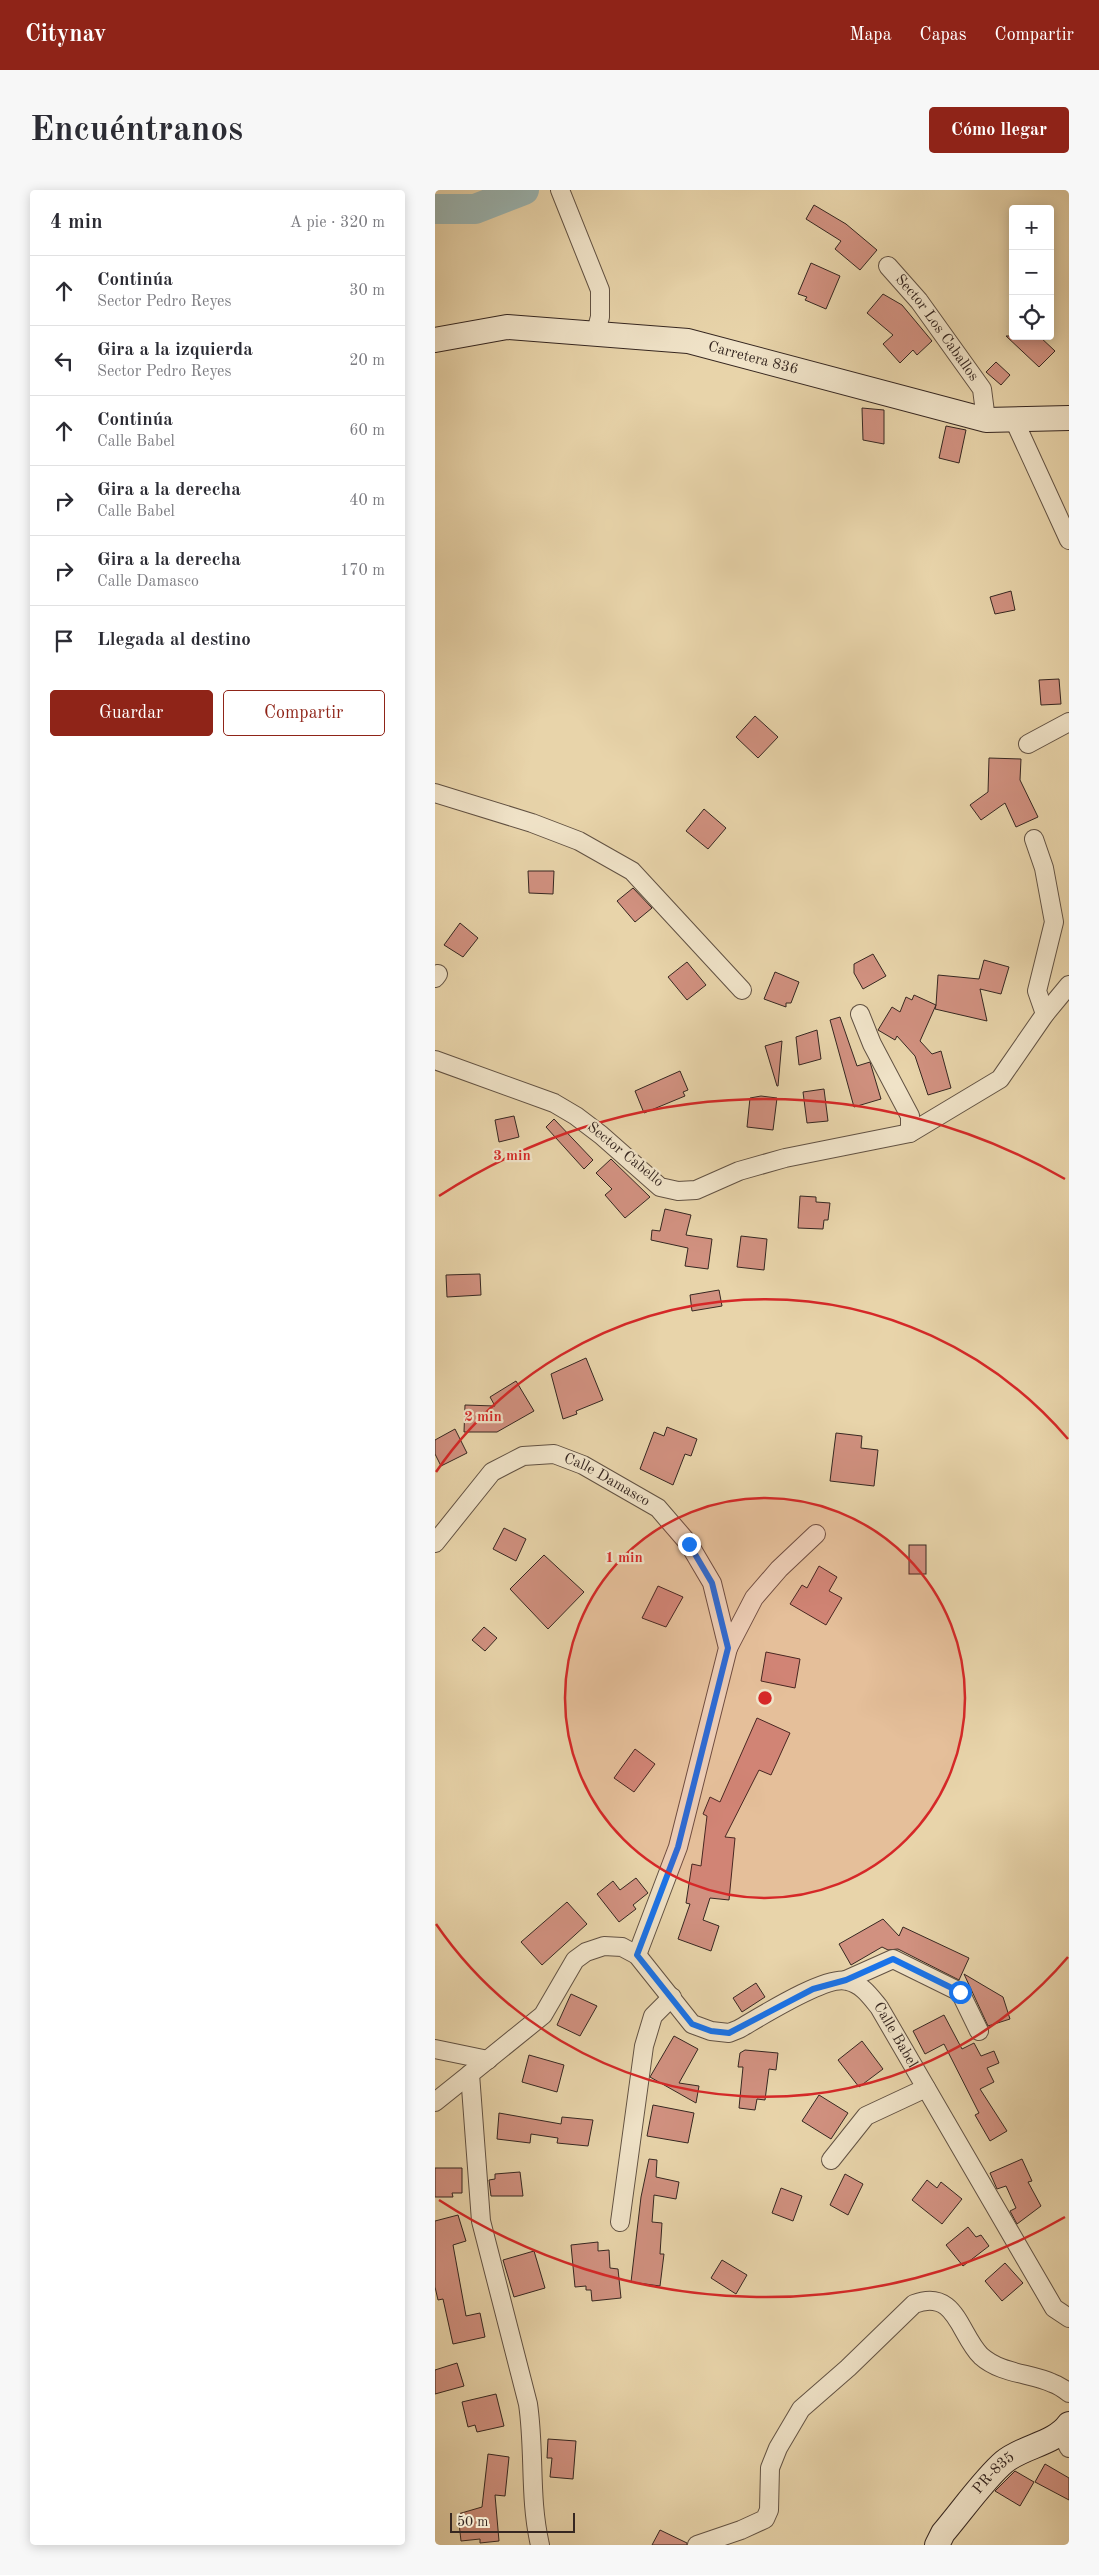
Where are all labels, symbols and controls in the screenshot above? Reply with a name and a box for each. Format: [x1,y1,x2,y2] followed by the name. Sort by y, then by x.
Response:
[25,23,106,47] text: Citynav
[849,26,892,44] text: Mapa
[920,26,967,44] text: Capas
[995,26,1074,44] text: Compartir
[929,107,1069,153] button: Cómo llegar
[30,113,243,148] text: Encuéntranos
[1009,205,1054,340] map controls
[1009,205,1054,250] button: +
[50,212,103,233] text: 4 min
[290,215,385,231] text: A pie · 320 m
[1009,250,1054,295] button: −
[97,271,173,290] text: Continúa
[892,272,981,384] street label: Sector Los Caballos
[50,277,78,305] icon: ahead
[349,283,385,299] text: 30 m
[97,294,231,310] text: Sector Pedro Reyes
[1009,295,1054,340] button: locate
[706,339,800,377] street label: Carretera 836
[97,341,253,360] text: Gira a la izquierda
[50,347,78,375] icon: left
[349,353,385,369] text: 20 m
[97,364,231,380] text: Sector Pedro Reyes
[97,411,173,430] text: Continúa
[50,417,78,445] icon: ahead
[349,423,385,439] text: 60 m
[97,434,175,450] text: Calle Babel
[97,481,241,500] text: Gira a la derecha
[50,487,78,515] icon: right
[349,493,385,509] text: 40 m
[97,504,175,520] text: Calle Babel
[97,551,241,570] text: Gira a la derecha
[50,557,78,585] icon: right
[340,563,385,579] text: 170 m
[97,574,199,590] text: Calle Damasco
[50,627,78,655] icon: arrive
[97,631,251,650] text: Llegada al destino
[50,690,213,736] button: Guardar
[223,690,385,736] button: Compartir
[584,1120,666,1190] street label: Sector Cabello
[493,1149,531,1164] text: 3 min
[464,1410,502,1425] text: 2 min
[562,1451,653,1509] street label: Calle Damasco
[678,1533,701,1556] route end
[605,1551,643,1566] text: 1 min
[756,1689,774,1707] centre of rings
[949,1981,972,2004] route start
[871,2000,920,2071] street label: Calle Babel
[970,2449,1017,2497] street label: PR-835
[450,2510,575,2533] scale bar
[457,2515,488,2529] text: 50 m

